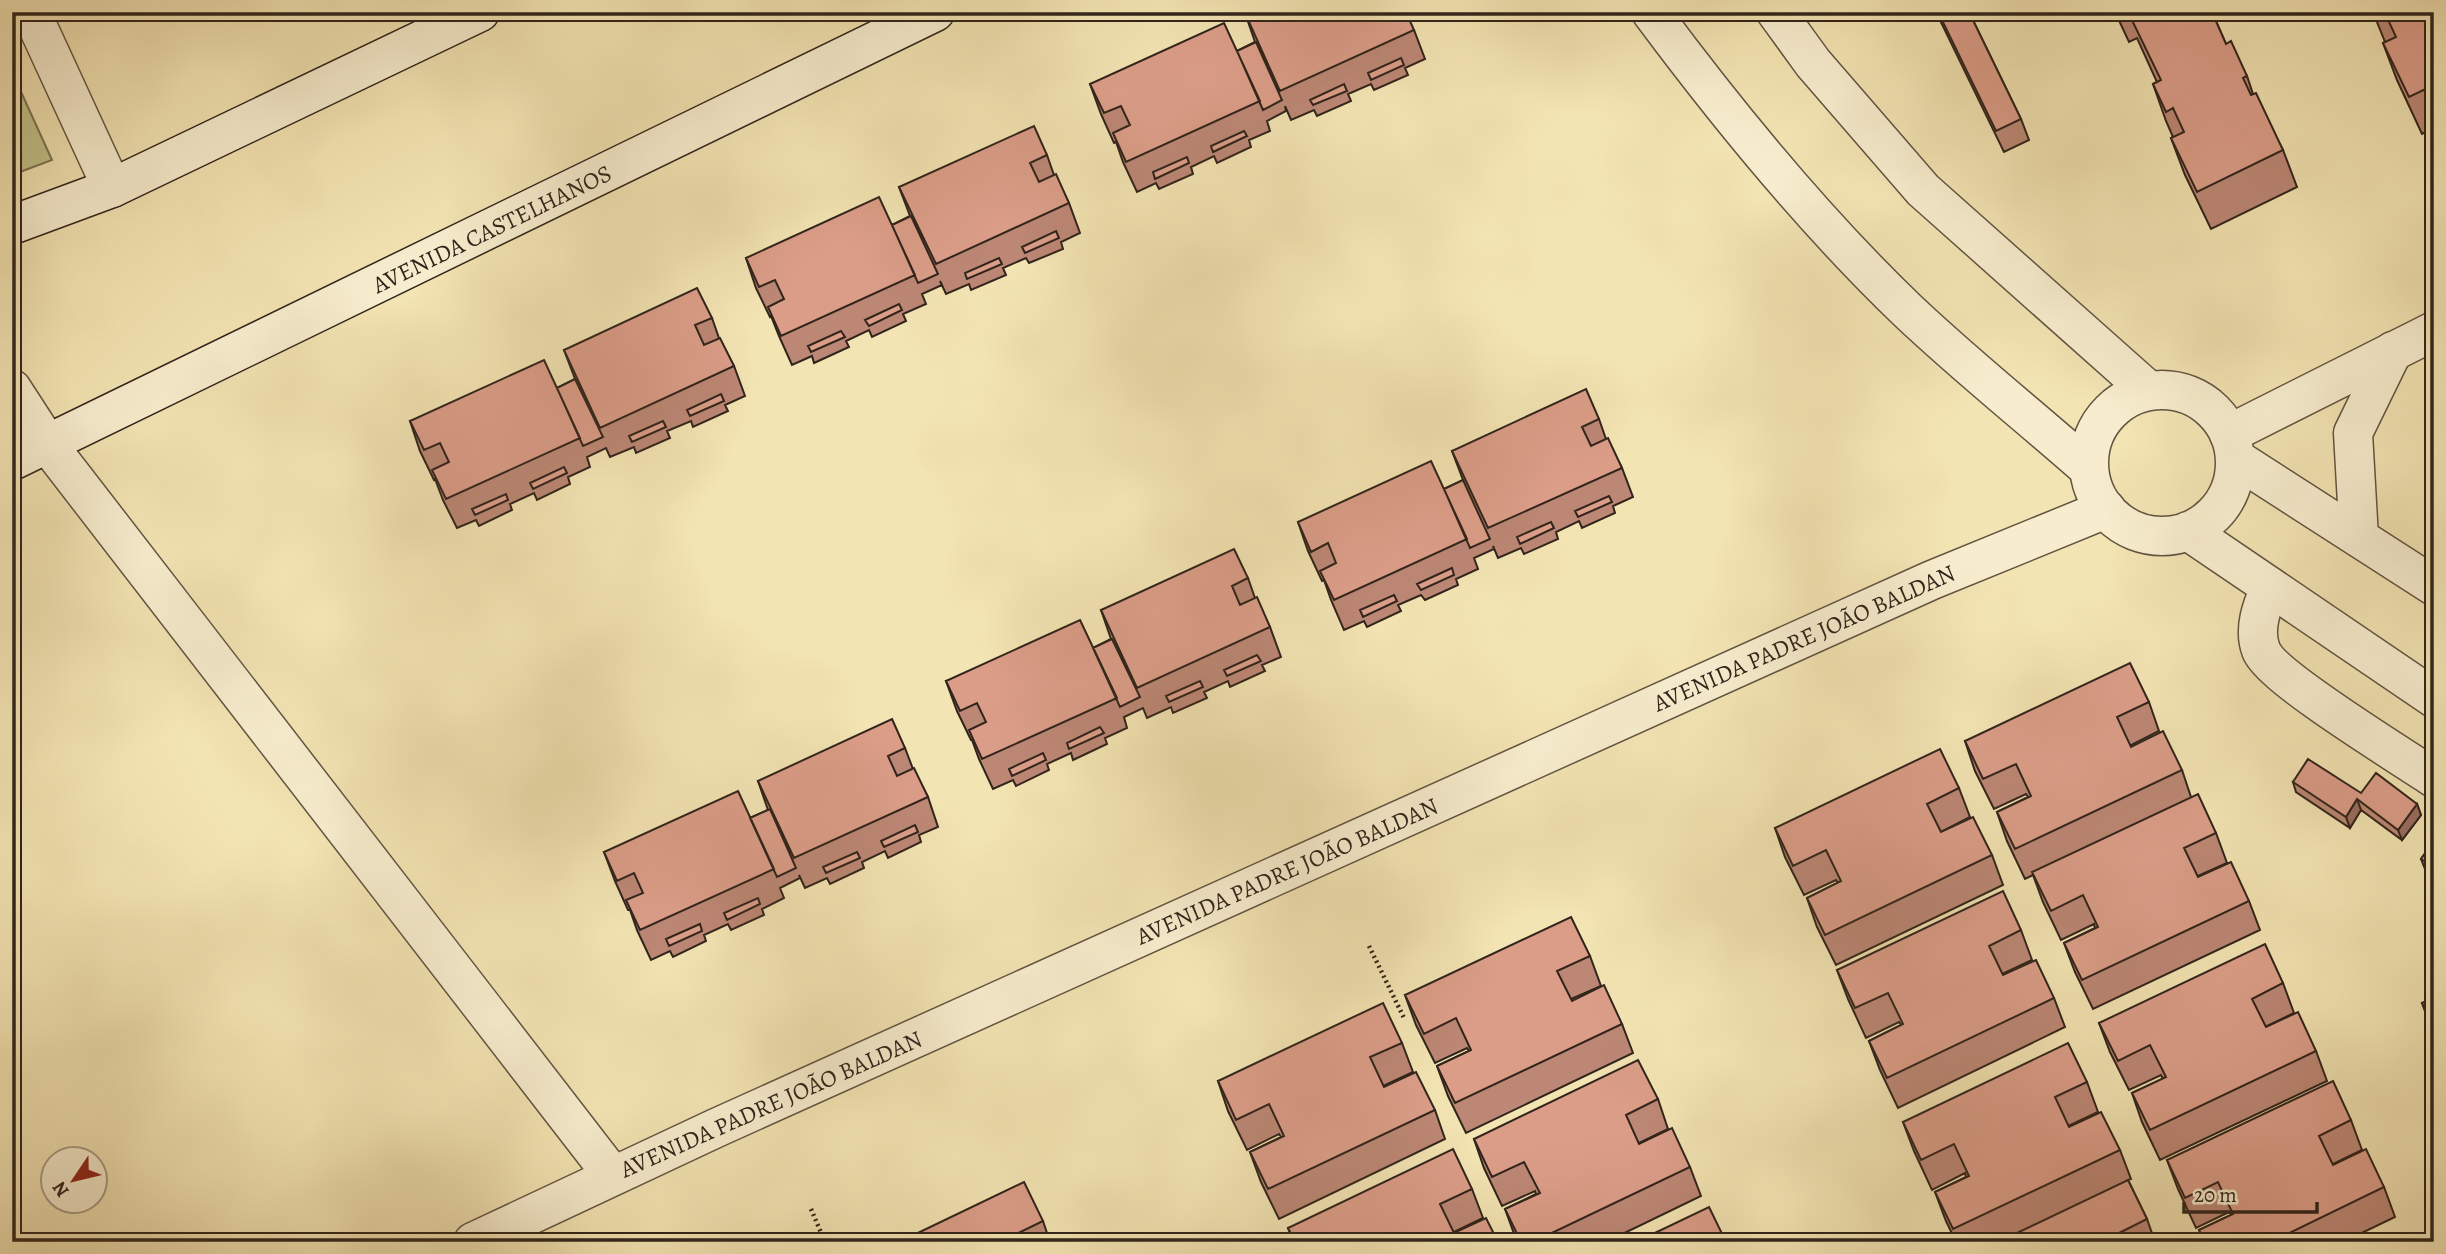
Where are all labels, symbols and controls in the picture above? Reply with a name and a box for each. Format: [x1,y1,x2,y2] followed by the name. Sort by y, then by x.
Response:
[366,157,617,301] street label: AVENIDA CASTELHANOS
[1647,557,1960,720] street label: AVENIDA PADRE JOÃO BALDAN
[1130,790,1443,953] street label: AVENIDA PADRE JOÃO BALDAN
[614,1023,927,1186] street label: AVENIDA PADRE JOÃO BALDAN
[38,1146,108,1216] north arrow
[2184,1170,2316,1214] scale bar
[46,1176,76,1202] text: N
[2194,1181,2237,1209] text: 20 m

